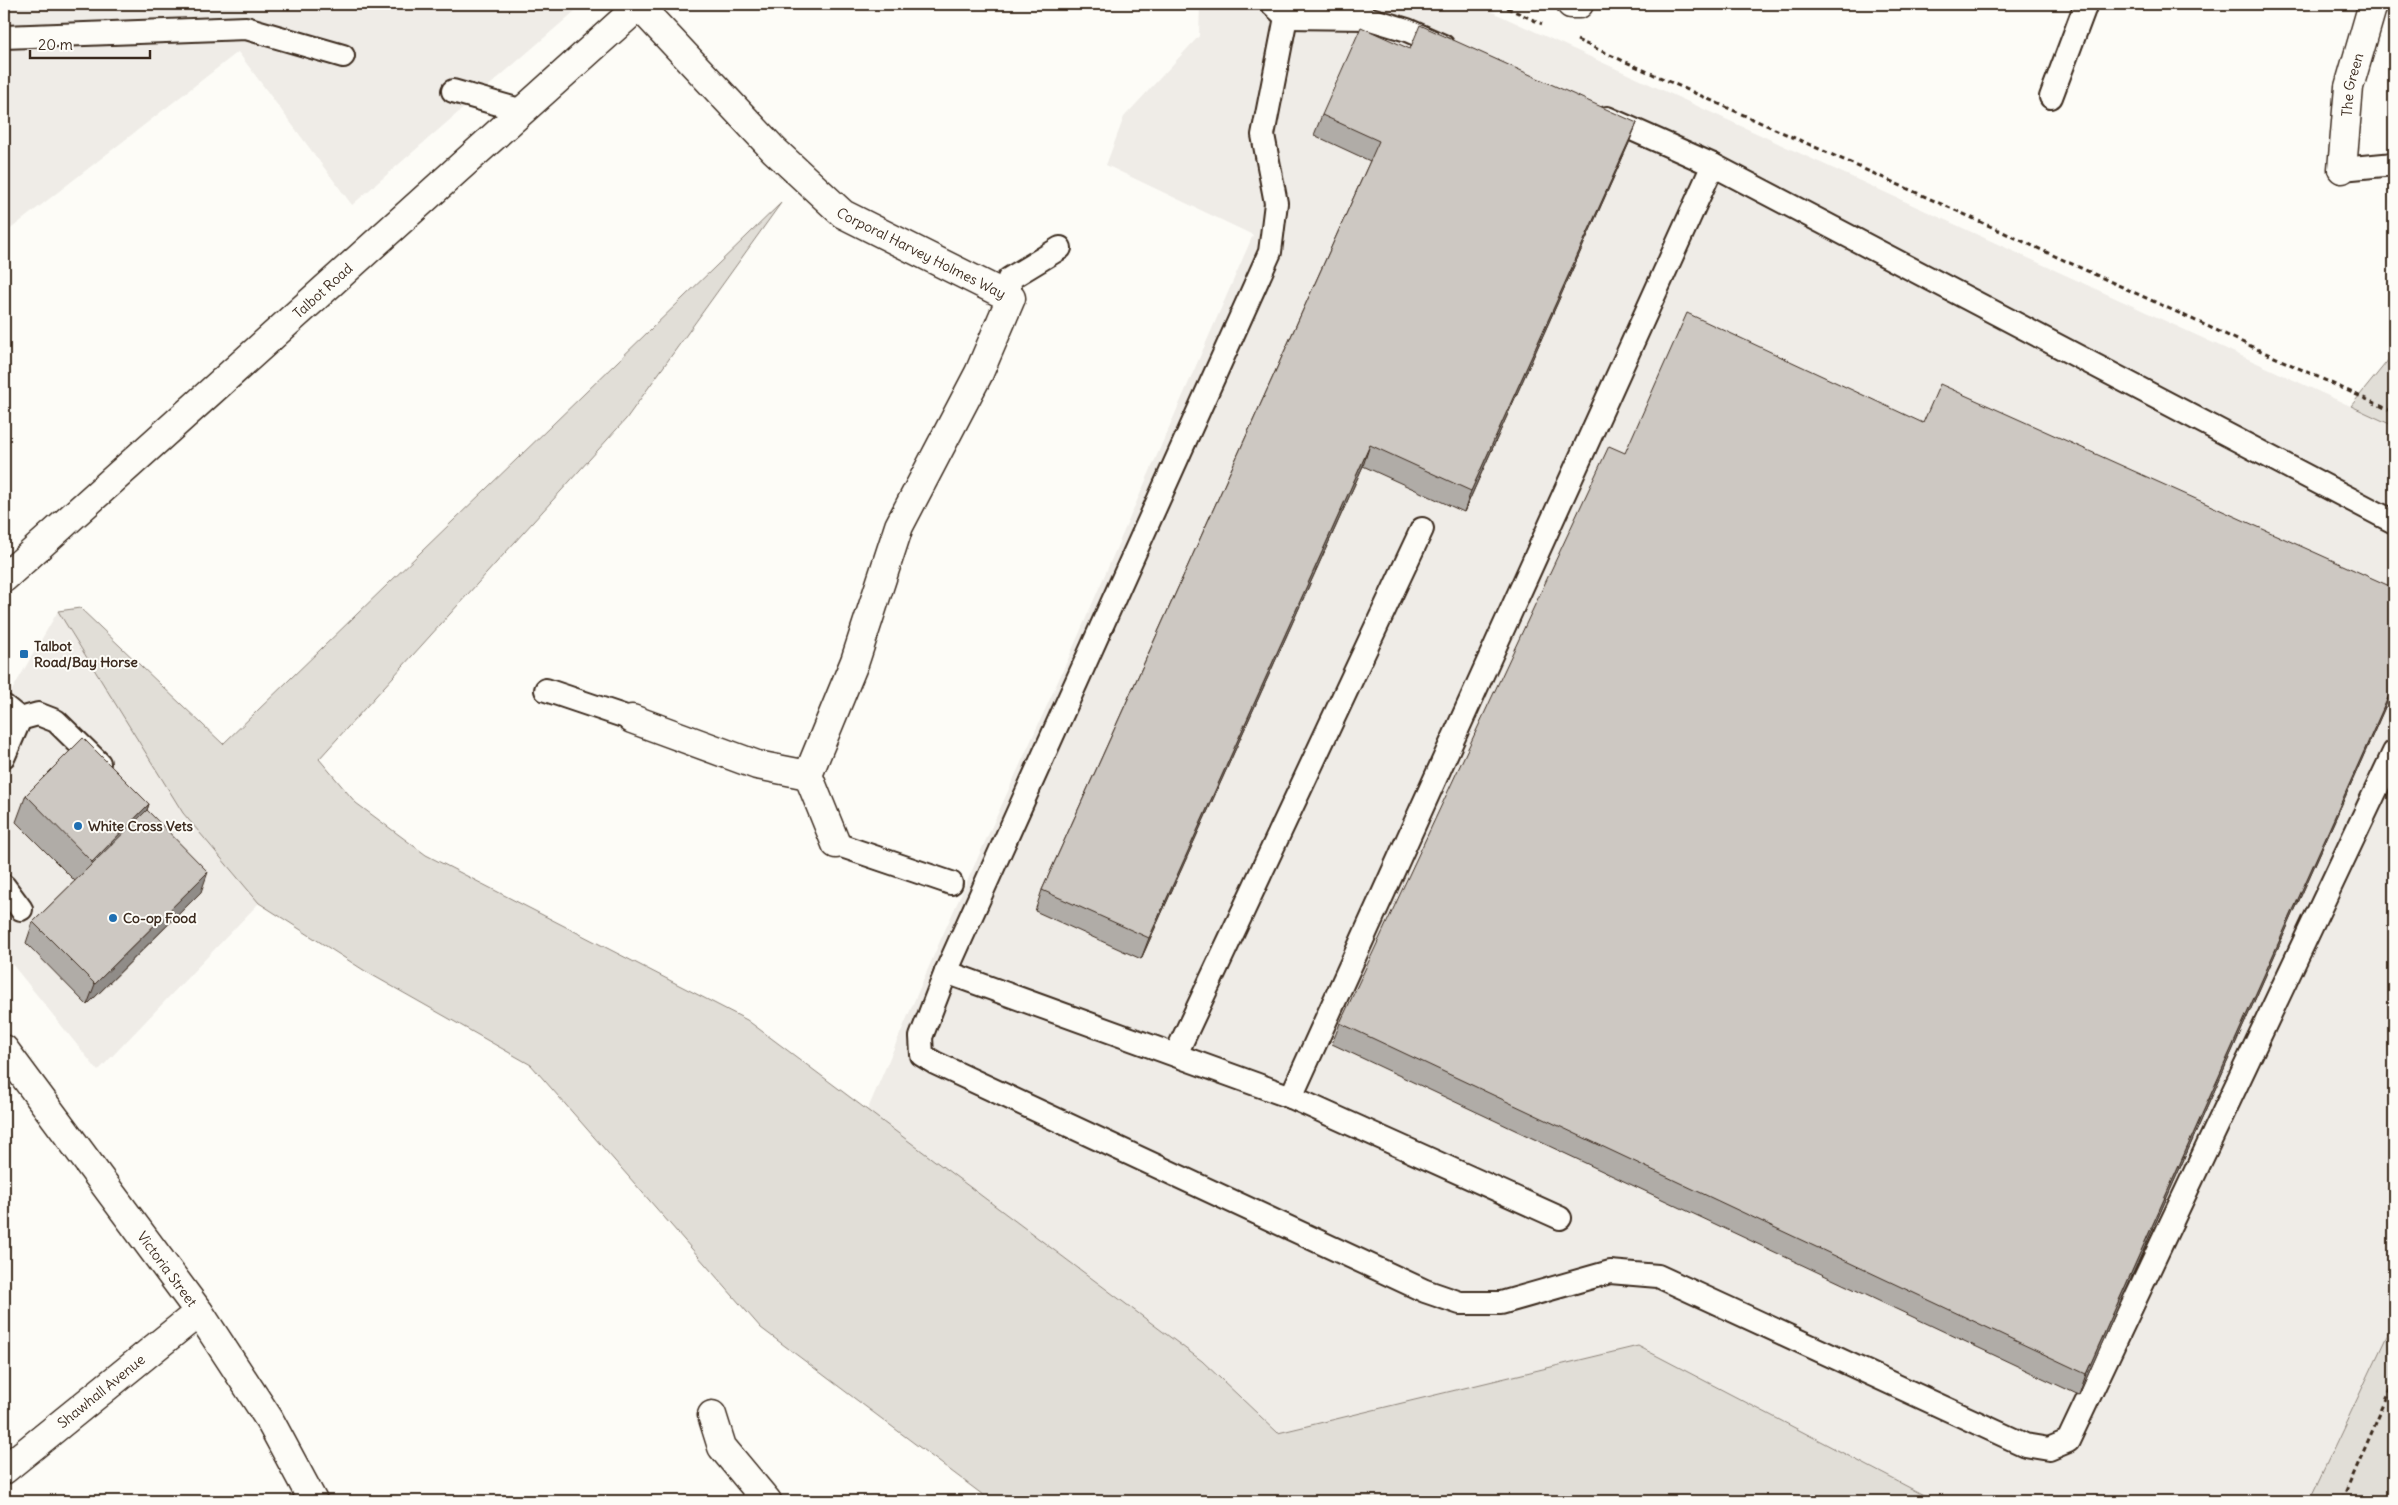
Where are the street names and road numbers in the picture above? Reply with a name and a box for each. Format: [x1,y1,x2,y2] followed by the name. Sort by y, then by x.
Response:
[2338,51,2367,117] street label: The Green
[833,203,1009,303] street label: Corporal Harvey Holmes Way
[289,259,356,322] street label: Talbot Road
[133,1228,201,1311] street label: Victoria Street
[54,1350,149,1432] street label: Shawhall Avenue

